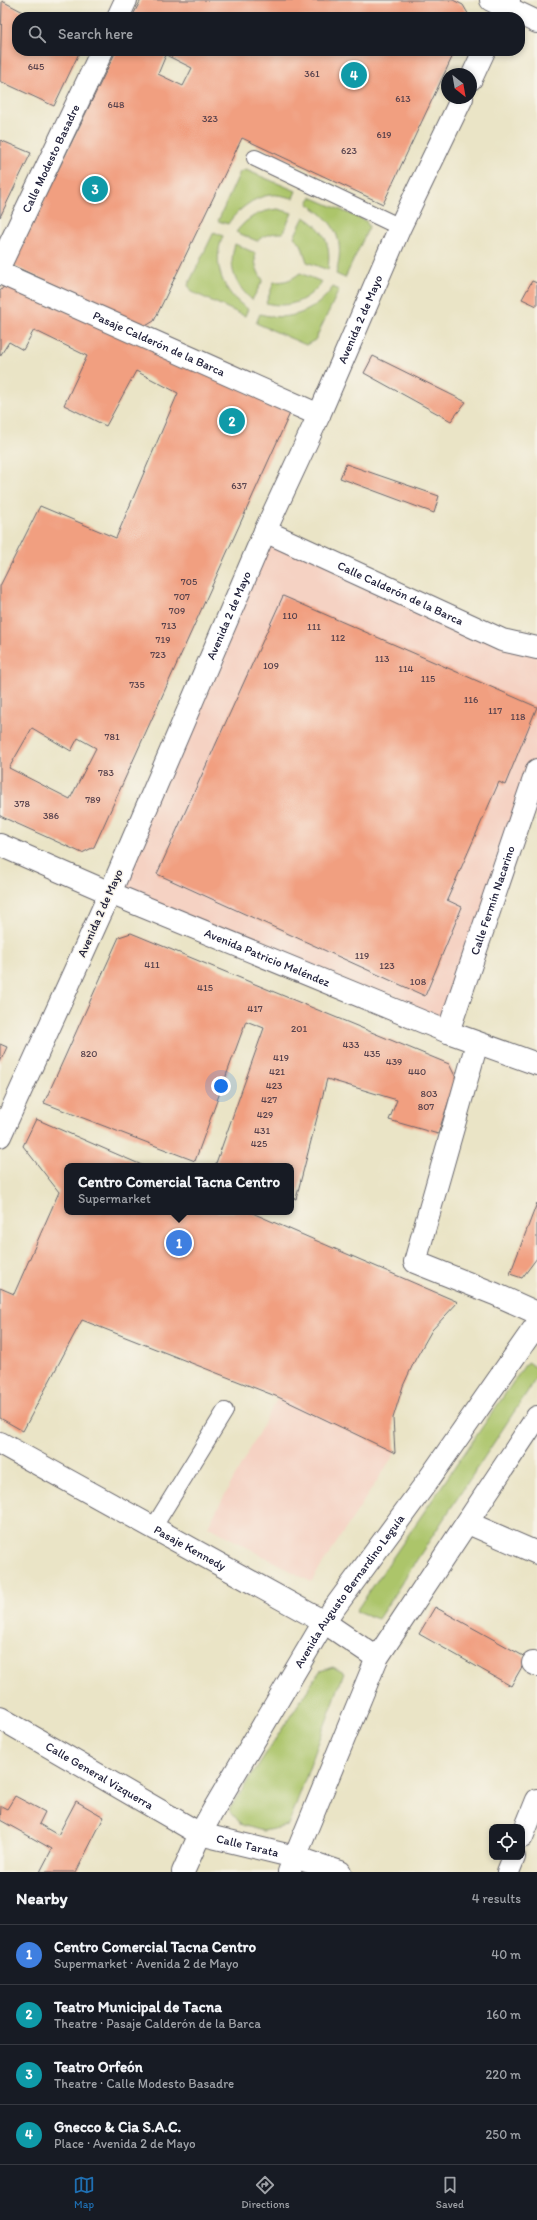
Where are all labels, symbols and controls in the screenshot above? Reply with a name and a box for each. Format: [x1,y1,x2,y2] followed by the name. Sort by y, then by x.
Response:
[12,12,525,56] search box
[26,23,48,45] icon: search
[58,25,133,43] text: Search here
[28,60,44,73] house number: 645
[341,60,367,90] pin: 4
[304,67,320,80] house number: 361
[441,68,477,104] north arrow
[395,92,411,105] house number: 613
[108,98,125,111] house number: 648
[19,102,83,215] street label: Calle Modesto Basadre
[202,112,219,125] house number: 323
[376,128,392,141] house number: 619
[341,144,358,157] house number: 623
[82,174,108,204] pin: 3
[335,273,385,366] street label: Avenida 2 de Mayo
[91,308,228,380] street label: Pasaje Calderón de la Barca
[219,406,245,436] pin: 2
[231,479,247,492] house number: 637
[335,558,466,628] street label: Calle Calderón de la Barca
[204,569,254,662] street label: Avenida 2 de Mayo
[181,575,197,588] house number: 705
[174,590,190,603] house number: 707
[169,604,185,617] house number: 709
[282,609,298,622] house number: 110
[161,619,177,632] house number: 713
[307,620,321,633] house number: 111
[331,631,346,644] house number: 112
[156,633,170,646] house number: 719
[150,648,166,661] house number: 723
[375,652,390,665] house number: 113
[263,659,279,672] house number: 109
[398,662,414,675] house number: 114
[421,672,435,685] house number: 115
[129,678,145,691] house number: 735
[464,693,478,706] house number: 116
[488,704,502,717] house number: 117
[511,710,526,723] house number: 118
[104,730,120,743] house number: 781
[98,766,114,779] house number: 783
[85,793,101,806] house number: 789
[14,797,30,810] house number: 378
[43,809,59,822] house number: 386
[468,844,518,957] street label: Calle Fermín Nacarino
[74,867,126,959] street label: Avenida 2 de Mayo
[202,926,333,990] street label: Avenida Patricio Meléndez
[355,949,369,962] house number: 119
[144,958,160,971] house number: 411
[379,959,395,972] house number: 123
[410,975,427,988] house number: 108
[197,981,213,994] house number: 415
[247,1002,263,1015] house number: 417
[291,1022,307,1035] house number: 201
[343,1038,360,1051] house number: 433
[81,1047,97,1060] house number: 820
[364,1047,380,1060] house number: 435
[273,1051,289,1064] house number: 419
[386,1055,402,1068] house number: 439
[269,1065,285,1078] house number: 421
[408,1065,426,1078] house number: 440
[211,1076,231,1096] your location
[266,1079,283,1092] house number: 423
[420,1087,438,1100] house number: 803
[261,1093,277,1106] house number: 427
[418,1100,434,1113] house number: 807
[257,1108,273,1121] house number: 429
[254,1124,270,1137] house number: 431
[251,1137,267,1150] house number: 425
[64,1163,294,1215] popup
[78,1173,280,1191] text: Centro Comercial Tacna Centro
[78,1191,151,1206] text: Supermarket
[166,1228,192,1258] pin: 1
[292,1511,408,1670] street label: Avenida Augusto Bernardino Leguía
[151,1522,229,1574] street label: Pasaje Kennedy
[43,1739,157,1813] street label: Calle General Vizquerra
[489,1824,525,1860] map controls
[489,1824,525,1860] button: locate
[215,1831,280,1860] street label: Calle Tarata
[16,1888,68,1908] text: Nearby
[472,1891,521,1906] text: 4 results
[54,1938,256,1956] text: Centro Comercial Tacna Centro
[26,1947,32,1962] text: 1
[491,1947,521,1962] text: 40 m
[54,1956,239,1971] text: Supermarket · Avenida 2 de Mayo
[54,1998,222,2016] text: Teatro Municipal de Tacna
[26,2007,32,2022] text: 2
[486,2007,521,2022] text: 160 m
[54,2016,261,2031] text: Theatre · Pasaje Calderón de la Barca
[54,2058,143,2076] text: Teatro Orfeón
[25,2067,33,2082] text: 3
[485,2067,521,2082] text: 220 m
[54,2076,234,2091] text: Theatre · Calle Modesto Basadre
[54,2118,181,2136] text: Gnecco & Cia S.A.C.
[25,2127,33,2142] text: 4
[485,2127,521,2142] text: 250 m
[54,2136,196,2151] text: Place · Avenida 2 de Mayo
[73,2174,95,2211] tab: Map
[241,2174,290,2211] tab: Directions
[436,2174,464,2211] tab: Saved

